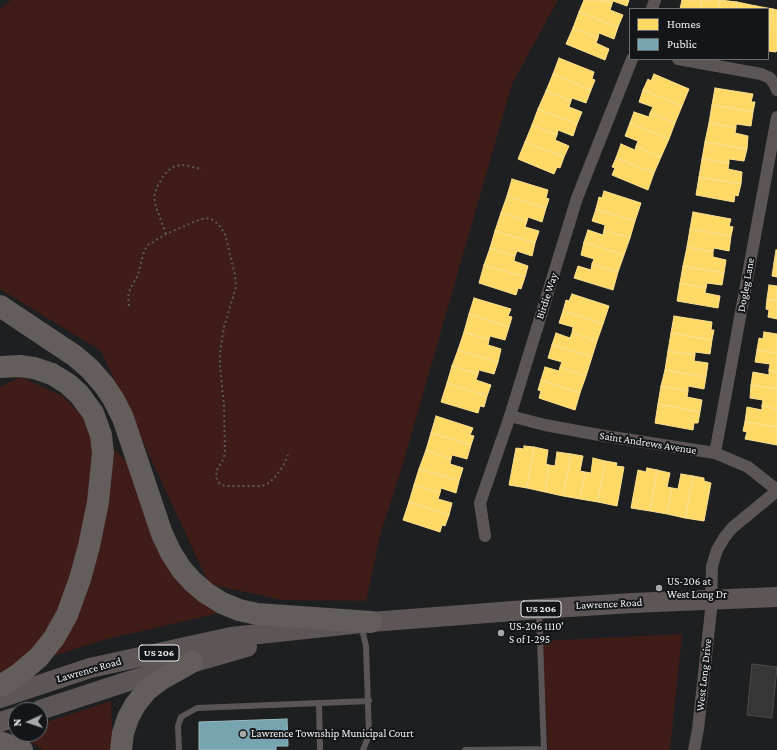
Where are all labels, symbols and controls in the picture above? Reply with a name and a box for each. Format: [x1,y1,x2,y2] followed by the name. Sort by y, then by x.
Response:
[629,8,769,60] legend
[667,17,700,31] text: Homes
[667,37,697,51] text: Public
[735,257,757,313] street label: Dogleg Lane
[533,271,561,321] street label: Birdie Way
[599,429,697,457] street label: Saint Andrews Avenue
[667,575,727,601] place label: US-206 at West Long Dr
[654,583,664,593] marker: US-206 at West Long Dr
[575,596,643,612] street label: Lawrence Road
[521,601,561,617] road number: US 206
[509,620,564,646] place label: US-206 1110' S of I-295
[496,628,506,638] marker: US-206 1110' S of I-295
[694,638,714,712] street label: West Long Drive
[139,645,179,661] road number: US 206
[55,654,123,686] street label: Lawrence Road
[8,702,48,742] north arrow
[11,719,23,727] text: N
[251,727,414,741] place label: Lawrence Township Municipal Court
[238,729,248,739] marker: Lawrence Township Municipal Court

